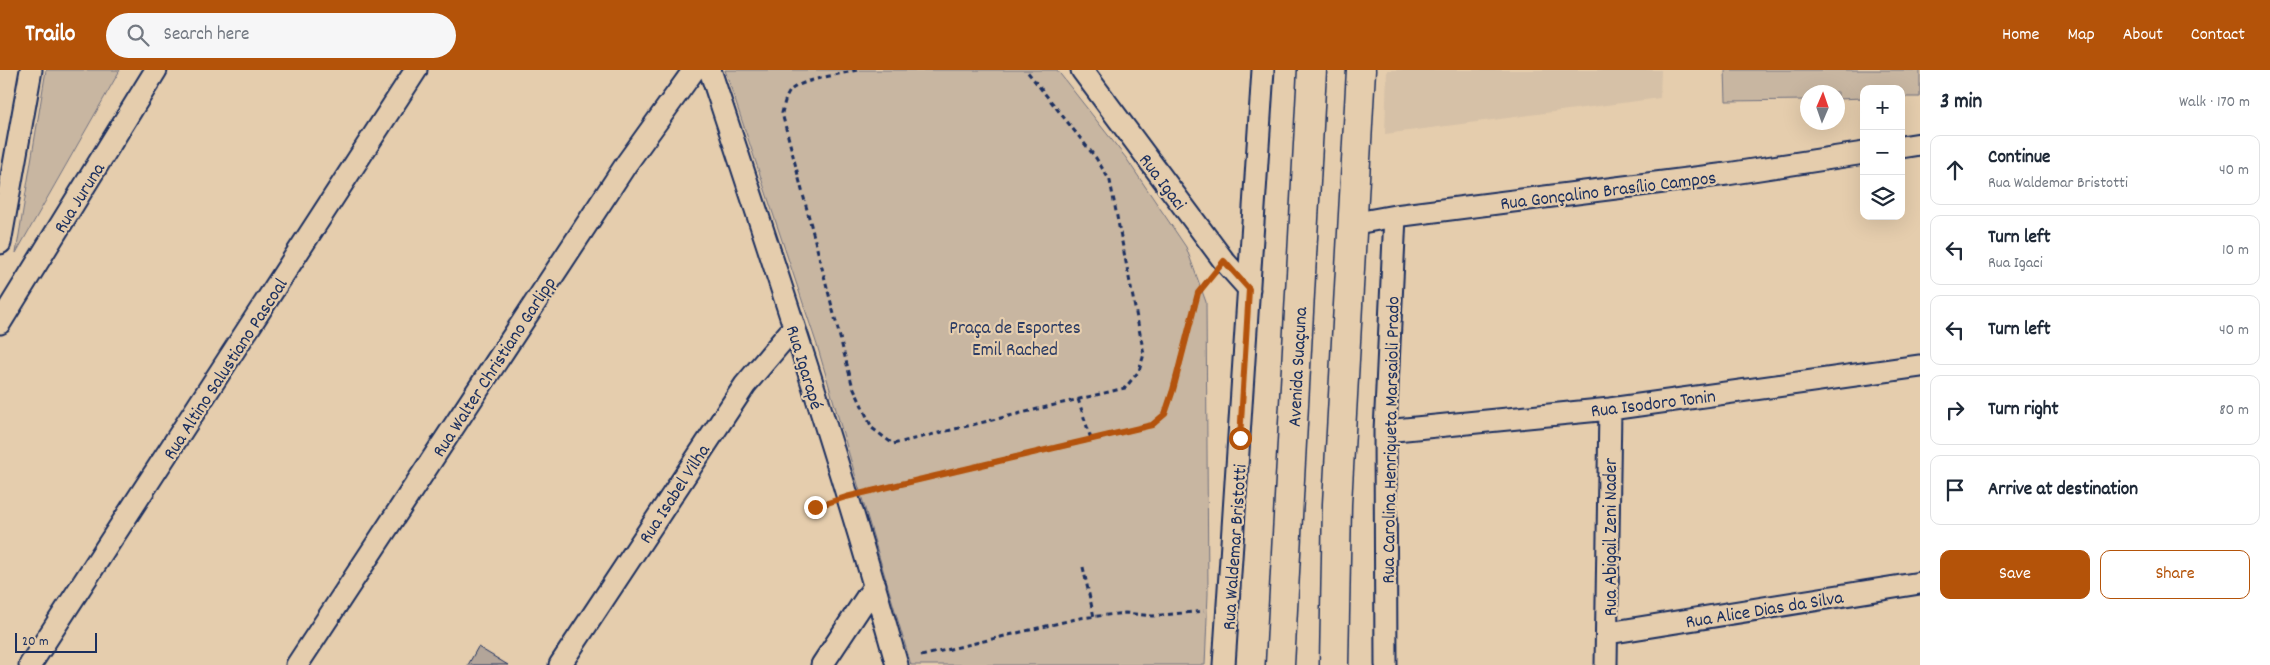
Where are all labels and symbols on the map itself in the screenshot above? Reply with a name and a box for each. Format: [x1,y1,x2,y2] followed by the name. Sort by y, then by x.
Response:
[1800,85,1845,130] north arrow
[1131,149,1192,218] street label: Rua Igaci
[49,157,114,239] street label: Rua Juruna
[1499,166,1718,219] street label: Rua Gonçalino Brasílio Campos
[427,272,565,464] street label: Rua Walter Christiano Garlipp
[158,273,296,466] street label: Rua Altino Salustiano Pascoal
[1376,296,1409,584] street label: Rua Carolina Henriqueta Marsaioli Prado
[1283,305,1316,428] street label: Avenida Suaçuna
[949,316,1081,365] park label: Praça de Esportes Emil Rached
[777,323,828,413] street label: Rua Igarapé
[1589,384,1717,427] street label: Rua Isodoro Tonin
[1229,427,1252,450] route start
[634,439,719,550] street label: Rua Isabel Vilha
[1599,458,1626,616] street label: Rua Abigail Zeni Nader
[1217,463,1256,631] street label: Rua Waldemar Bristotti
[804,496,827,519] route end
[1684,585,1846,637] street label: Rua Alice Dias da Silva
[15,630,98,653] scale bar

